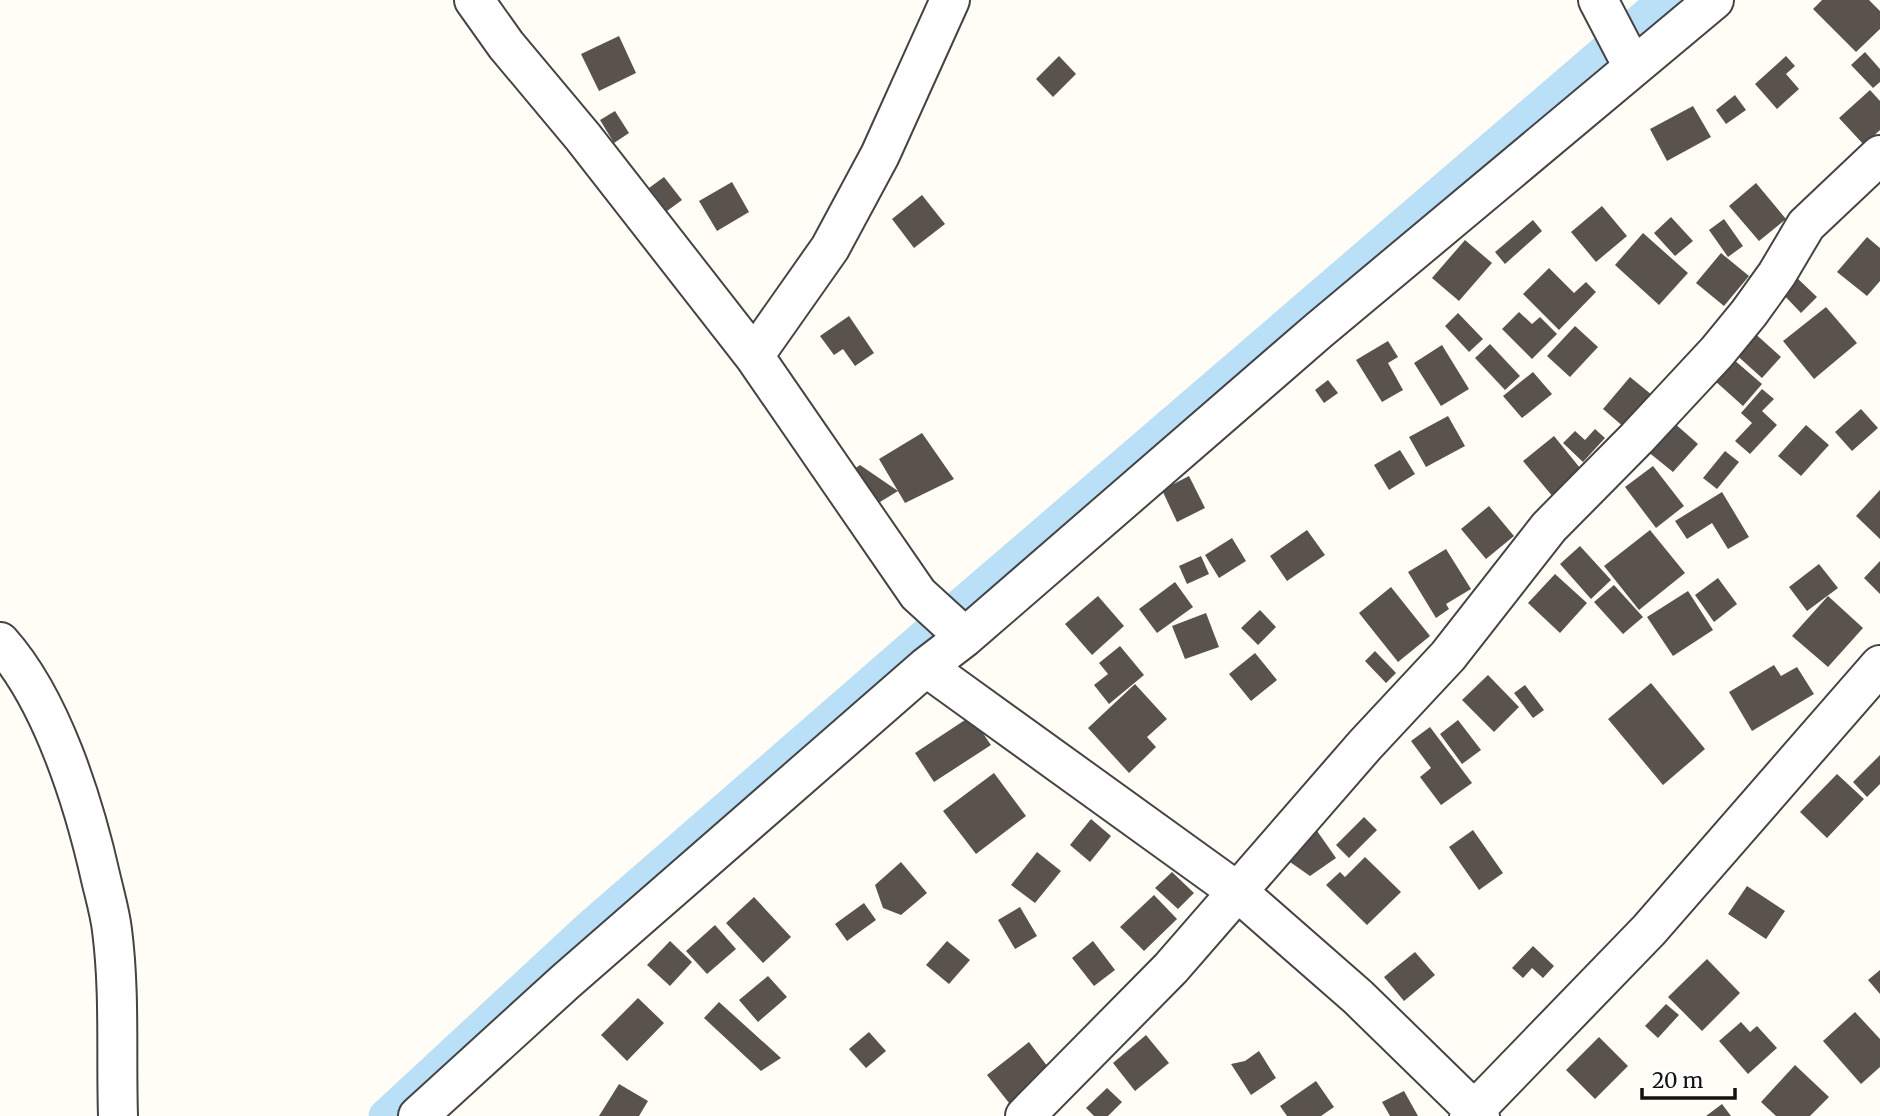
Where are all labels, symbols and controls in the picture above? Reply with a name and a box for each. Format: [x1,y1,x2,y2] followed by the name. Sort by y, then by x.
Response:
[1642,1056,1735,1100] scale bar
[1652,1067,1704,1094] text: 20 m

